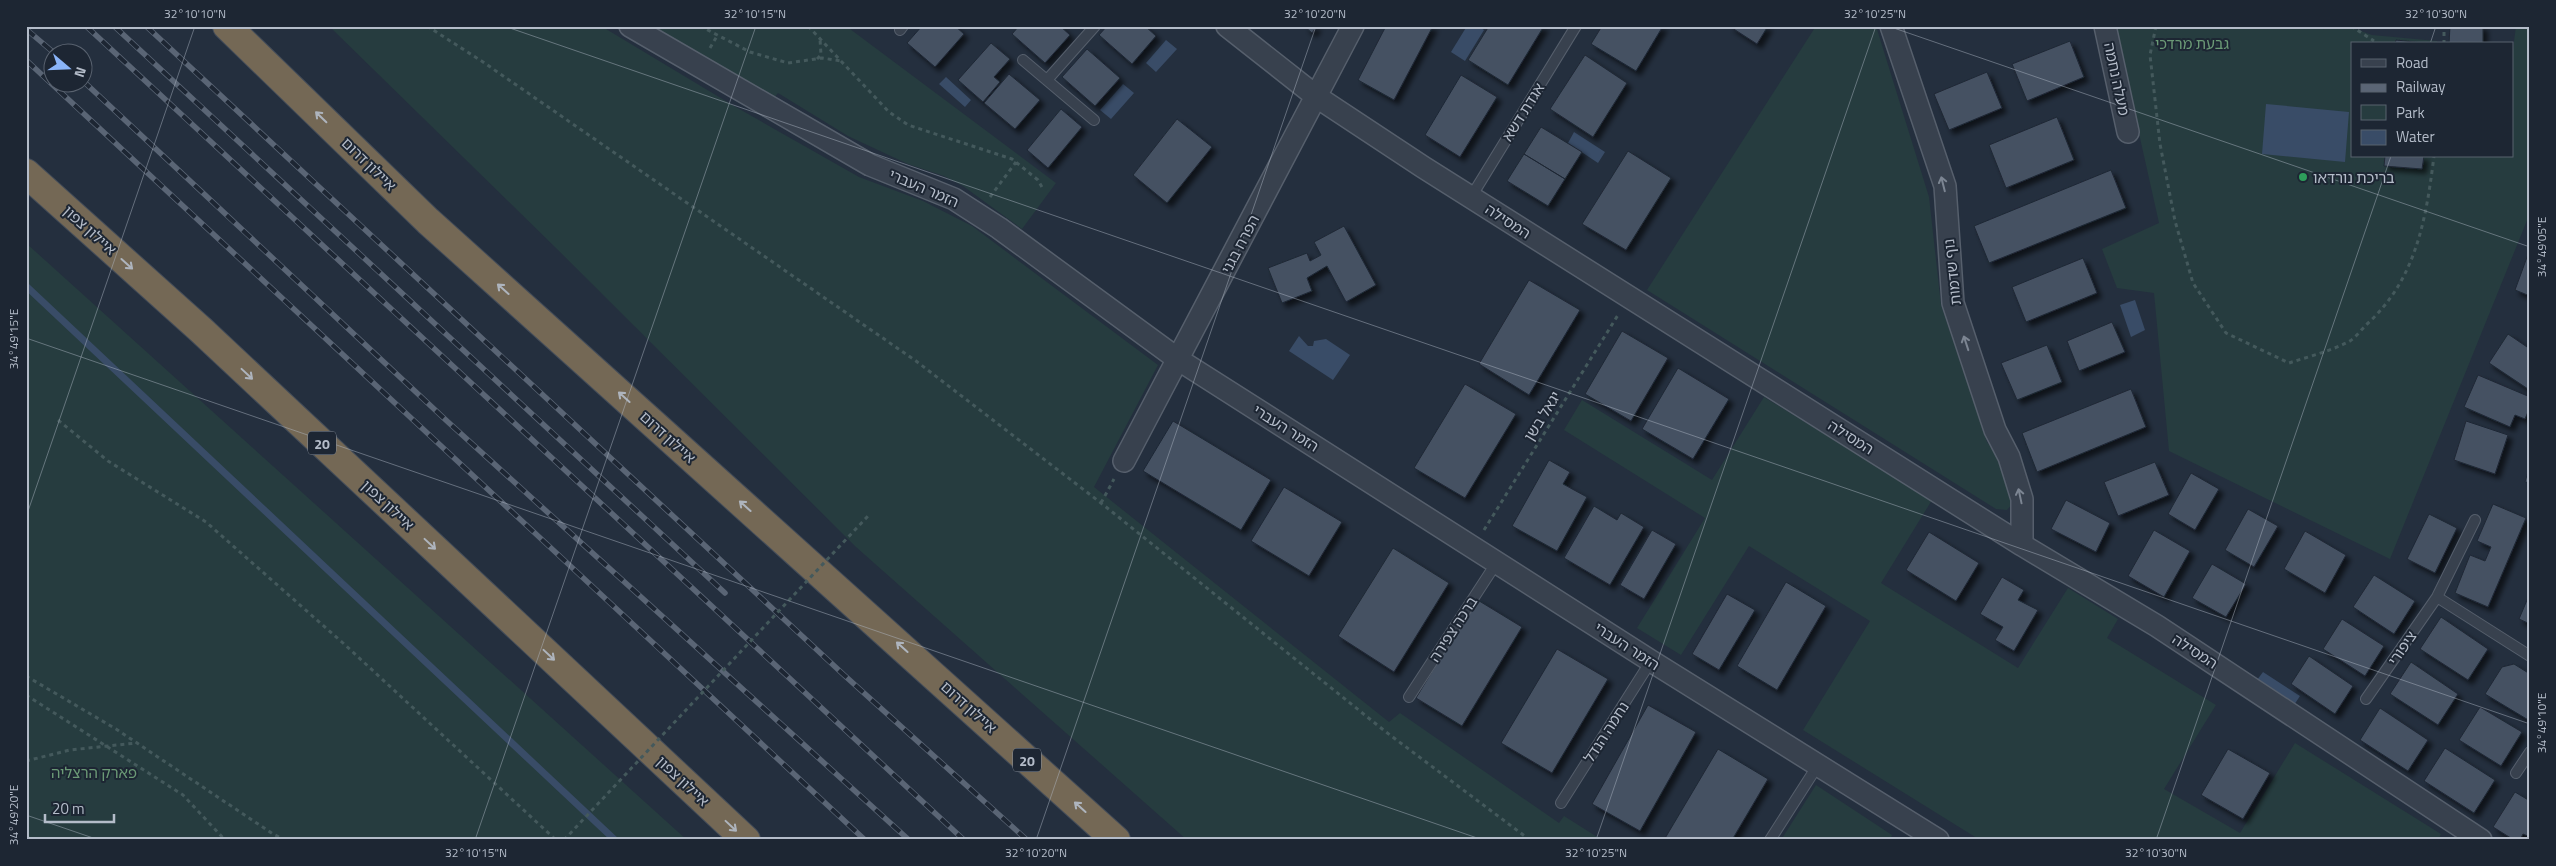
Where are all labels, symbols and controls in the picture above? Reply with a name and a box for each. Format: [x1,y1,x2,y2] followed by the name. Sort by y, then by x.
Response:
[164,4,226,23] text: 32°10'10"N
[724,4,786,23] text: 32°10'15"N
[1284,4,1346,23] text: 32°10'20"N
[1844,4,1906,23] text: 32°10'25"N
[2405,4,2467,23] text: 32°10'30"N
[2155,32,2229,55] park label: גבעת מרדכי
[2098,40,2136,118] street label: מעלה נחמה
[42,42,92,92] north arrow
[2351,42,2514,158] legend
[2396,51,2428,74] text: Road
[69,64,92,80] text: N
[2396,75,2446,98] text: Railway
[1496,78,1550,146] street label: אגדת דשא
[2396,101,2425,124] text: Park
[315,111,327,124] one-way arrow
[2396,125,2435,148] text: Water
[336,132,402,196] street label: איילון דרום
[885,163,963,213] street label: הזמר העברי
[2313,166,2395,189] place label: בריכת נורדאו
[2297,171,2309,183] marker: בריכת נורדאו
[1938,176,1947,192] one-way arrow
[1481,198,1535,244] street label: המסילה
[58,200,122,260] street label: איילון צפון
[1215,211,1265,277] street label: הפרח בגני
[2532,216,2551,277] text: 34°49'05"E
[1937,238,1967,306] street label: נוף שדמות
[121,258,134,270] one-way arrow
[497,283,510,294] one-way arrow
[4,308,23,369] text: 34°49'15"E
[1961,336,1971,352] one-way arrow
[241,368,254,380] one-way arrow
[1518,387,1566,445] street label: יגאל בשן
[618,391,631,403] one-way arrow
[1248,399,1324,457] street label: הזמר העברי
[635,405,701,469] street label: איילון דרום
[1824,414,1878,460] street label: המסילה
[308,432,336,454] road number: 20
[356,474,420,536] street label: איילון צפון
[2015,489,2025,505] one-way arrow
[738,500,751,512] one-way arrow
[424,538,436,550] one-way arrow
[1423,591,1483,667] street label: ברכה צפירה
[1590,616,1664,676] street label: הזמר העברי
[2382,626,2422,670] street label: ציפורי
[2168,628,2222,674] street label: המסילה
[896,642,909,653] one-way arrow
[542,649,555,661] one-way arrow
[936,675,1002,739] street label: איילון דרום
[2532,692,2551,753] text: 34°49'10"E
[1577,697,1635,767] street label: נחמה הנדל
[1013,748,1041,772] road number: 20
[651,750,715,812] street label: איילון צפון
[51,761,137,784] park label: פארק הרצליה
[4,784,23,845] text: 34°49'20"E
[45,791,114,823] scale bar
[52,797,85,820] text: 20 m
[1073,801,1086,813] one-way arrow
[725,820,738,832] one-way arrow
[445,843,507,862] text: 32°10'15"N
[1005,843,1067,862] text: 32°10'20"N
[1565,843,1627,862] text: 32°10'25"N
[2125,843,2187,862] text: 32°10'30"N

